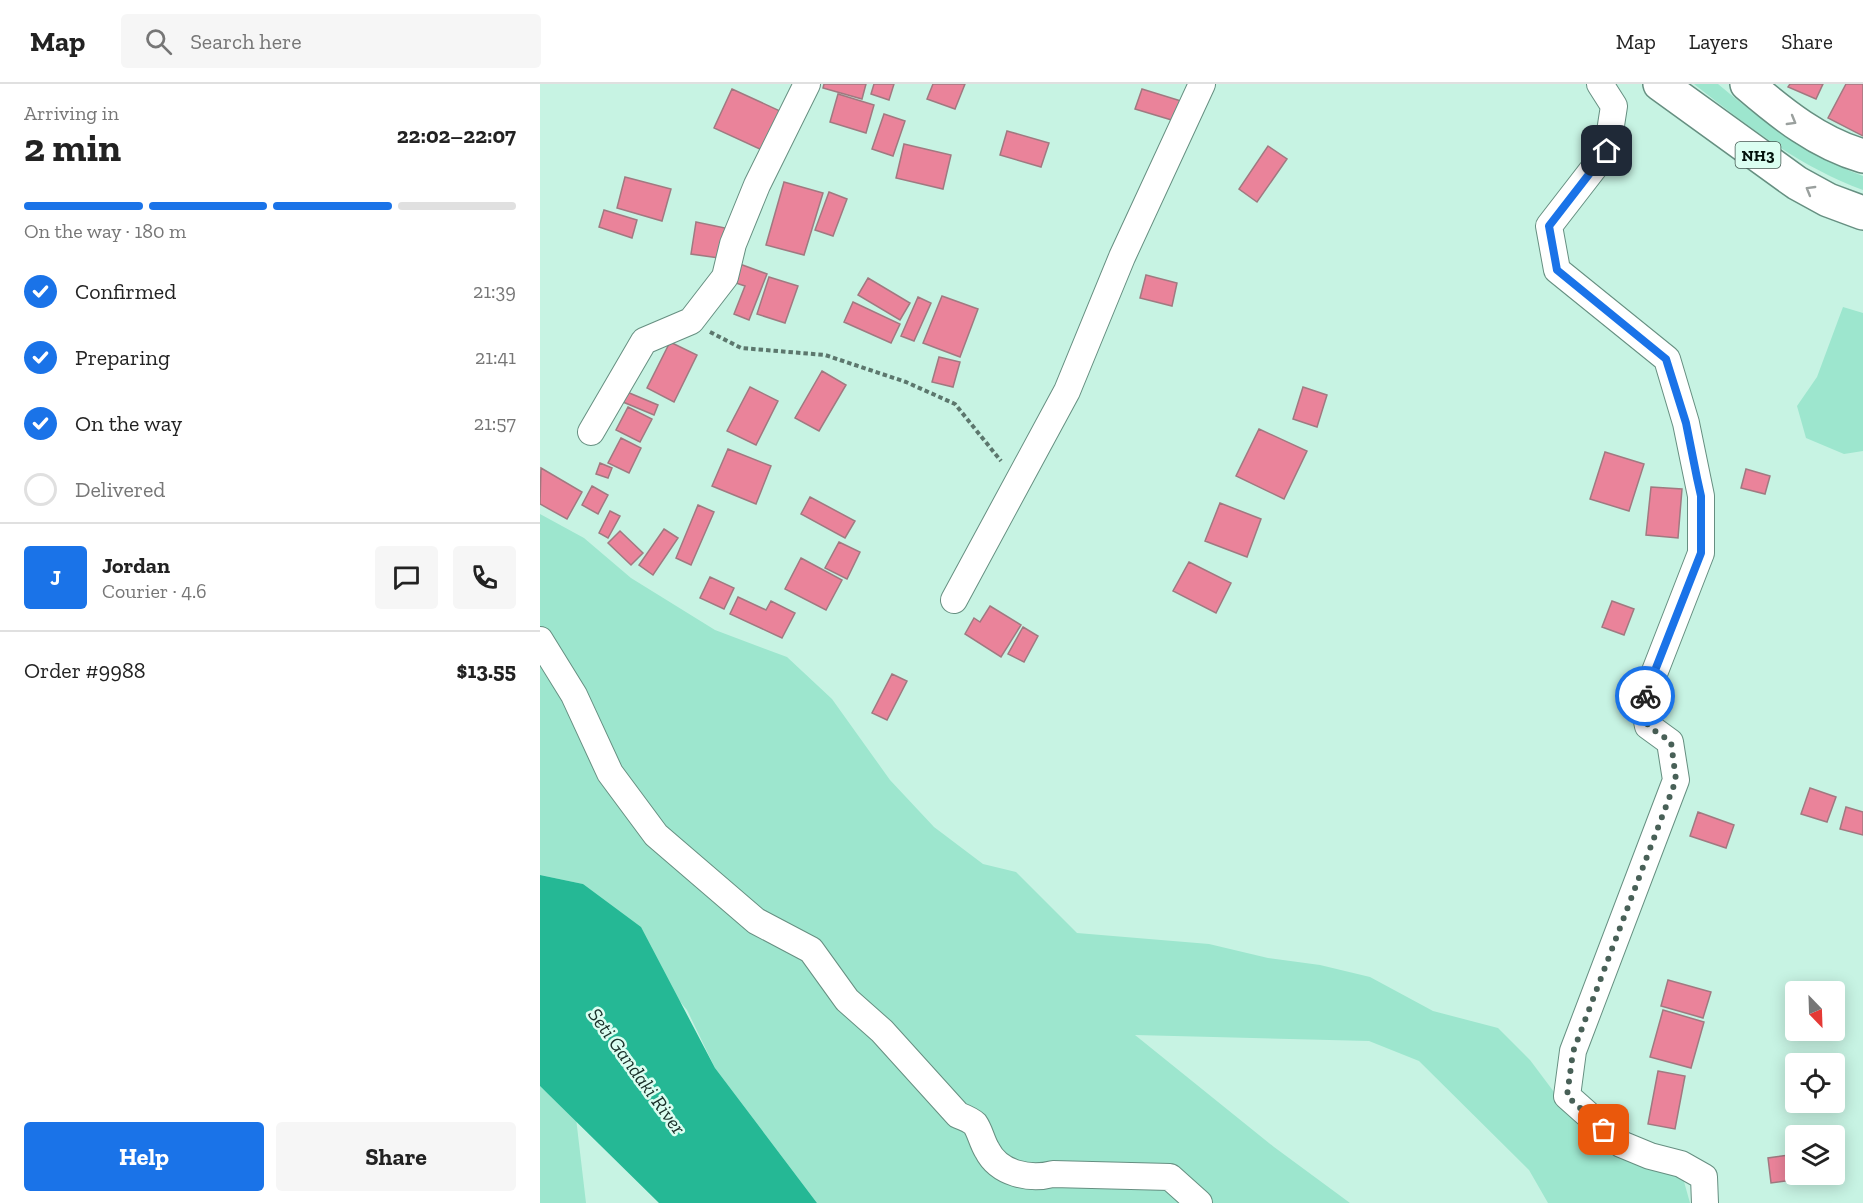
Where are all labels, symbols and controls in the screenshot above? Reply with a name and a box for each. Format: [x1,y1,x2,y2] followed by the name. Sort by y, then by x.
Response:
[121,14,541,68] search box
[30,25,85,58] text: Map
[142,25,175,58] icon: search
[190,28,302,55] text: Search here
[1616,29,1656,54] text: Map
[1689,29,1748,54] text: Layers
[1781,29,1833,54] text: Share
[24,101,119,125] text: Arriving in
[1786,113,1796,125] one-way arrow
[397,122,516,149] text: 22:02–22:07
[24,124,121,171] text: 2 min
[1581,125,1632,176] pin
[1590,134,1623,167] icon: home
[1736,142,1780,168] road number: NH3
[1806,185,1816,197] one-way arrow
[24,219,186,243] text: On the way · 180 m
[24,275,57,308] icon: check
[75,278,176,305] text: Confirmed
[473,279,516,303] text: 21:39
[24,341,57,374] icon: check
[75,344,170,371] text: Preparing
[475,345,516,369] text: 21:41
[24,407,57,440] icon: check
[75,410,182,437] text: On the way
[474,411,516,435] text: 21:57
[75,476,165,503] text: Delivered
[375,546,438,609] button: chat
[453,546,516,609] button: phone
[102,552,170,579] text: Jordan
[50,564,61,591] text: J
[102,579,207,603] text: Courier · 4.6
[24,657,146,684] text: Order #9988
[457,657,516,684] text: $13.55
[1615,666,1675,726] courier
[1629,680,1662,713] icon: bike
[1785,981,1845,1041] north arrow
[1785,981,1845,1185] map controls
[583,1003,691,1139] water label: Seti Gandaki River
[1785,1053,1845,1113] button: locate
[1578,1104,1629,1155] pin
[1587,1113,1620,1146] icon: bag
[24,1122,264,1191] button: Help
[276,1122,516,1191] button: Share
[1785,1125,1845,1185] button: layers

